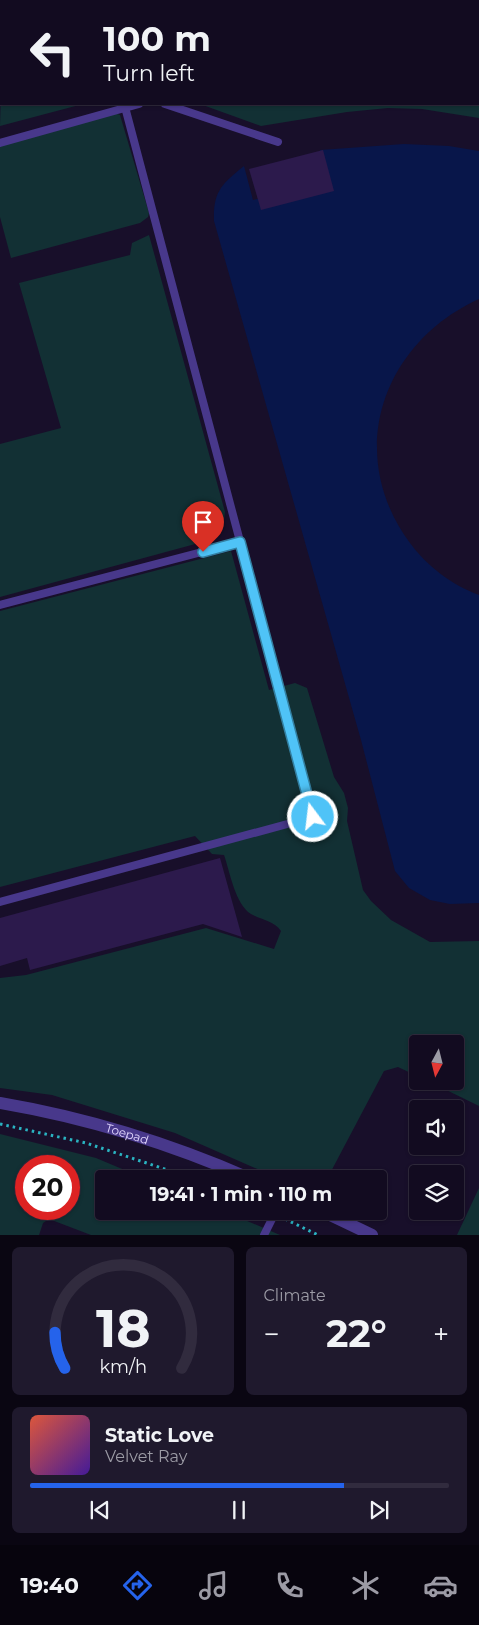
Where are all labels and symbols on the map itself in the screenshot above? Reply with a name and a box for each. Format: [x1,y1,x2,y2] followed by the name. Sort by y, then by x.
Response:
[182,501,224,552] pin
[286,790,338,842] position arrow
[409,1035,464,1090] north arrow
[104,1120,151,1147] street label: Toepad
[15,1155,80,1220] speed limit sign: 20

